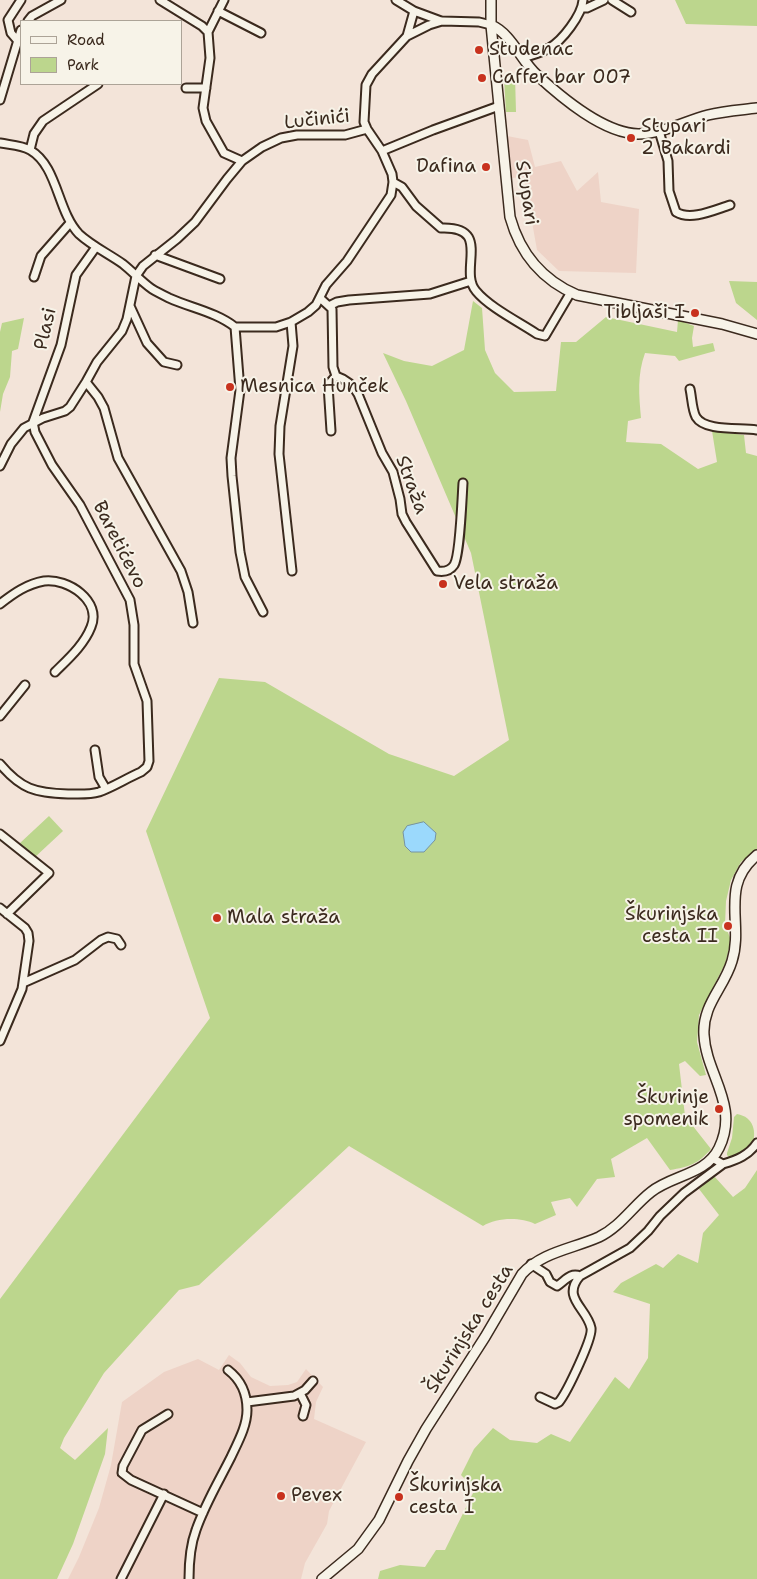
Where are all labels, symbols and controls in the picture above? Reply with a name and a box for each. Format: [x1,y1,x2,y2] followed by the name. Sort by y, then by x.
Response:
[20,20,182,85] legend
[67,30,105,50] text: Road
[489,39,574,61] place label: Studenac
[473,44,485,56] marker: Studenac
[67,55,99,75] text: Park
[492,67,631,89] place label: Caffer bar 007
[476,72,488,84] marker: Caffer bar 007
[283,105,351,135] street label: Lučinići
[641,116,731,160] place label: Stupari 2 Bakardi
[625,132,637,144] marker: Stupari 2 Bakardi
[416,156,476,178] place label: Dafina
[510,159,542,227] street label: Stupari
[480,161,492,173] marker: Dafina
[604,302,685,324] place label: Tibljaši I
[30,306,62,352] street label: Plasi
[689,307,701,319] marker: Tibljaši I
[240,376,389,398] place label: Mesnica Hunček
[224,381,236,393] marker: Mesnica Hunček
[390,453,432,517] street label: Straža
[87,497,151,593] street label: Baretićevo
[453,573,558,595] place label: Vela straža
[437,578,449,590] marker: Vela straža
[625,904,718,948] place label: Škurinjska cesta II
[227,907,340,929] place label: Mala straža
[211,912,223,924] marker: Mala straža
[722,920,734,932] marker: Škurinjska cesta II
[623,1087,709,1131] place label: Škurinje spomenik
[713,1103,725,1115] marker: Škurinje spomenik
[421,1260,519,1398] street label: Škurinjska cesta
[409,1475,502,1519] place label: Škurinjska cesta I
[291,1485,342,1507] place label: Pevex
[275,1490,287,1502] marker: Pevex
[393,1491,405,1503] marker: Škurinjska cesta I

